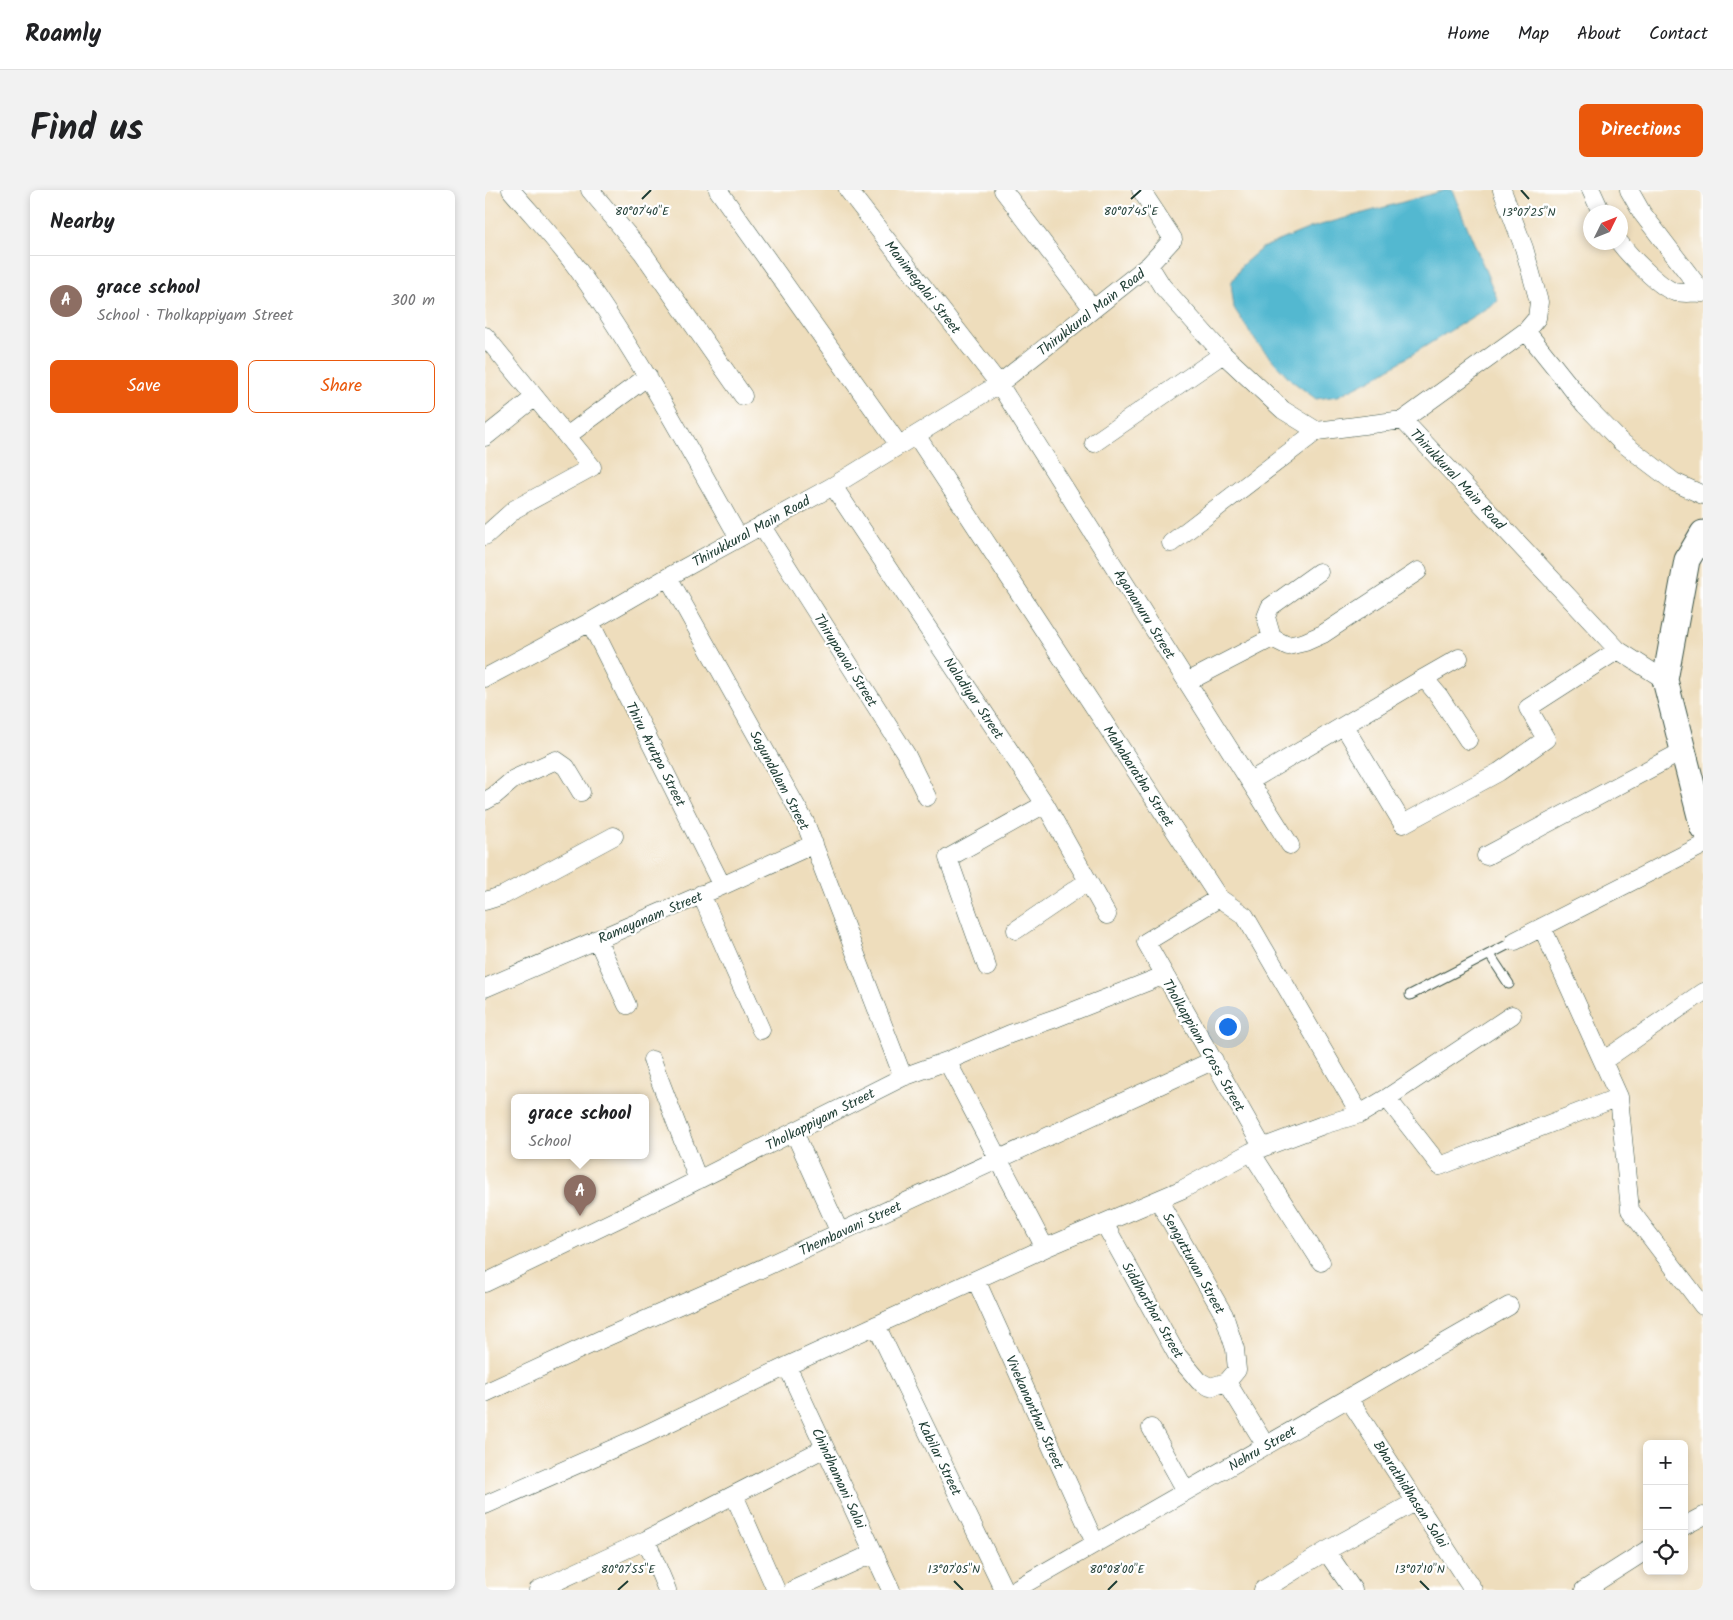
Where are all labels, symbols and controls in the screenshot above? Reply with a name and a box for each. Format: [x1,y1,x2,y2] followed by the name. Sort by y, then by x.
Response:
[25,15,101,54] text: Roamly
[1447,20,1490,49] text: Home
[1518,20,1549,49] text: Map
[1577,20,1621,49] text: About
[1649,20,1708,49] text: Contact
[30,102,143,158] text: Find us
[1579,104,1703,157] button: Directions
[615,202,670,221] text: 80°07'40"E
[1104,202,1159,221] text: 80°07'45"E
[1502,203,1556,222] text: 13°07'25"N
[1583,205,1628,250] north arrow
[50,206,115,239] text: Nearby
[879,236,966,340] street label: Manimegalai Street
[1033,263,1151,362] street label: Thirukkural Main Road
[97,273,200,303] text: grace school
[61,288,71,313] text: A
[391,288,435,313] text: 300 m
[97,303,293,328] text: School · Tholkappiyam Street
[50,360,238,413] button: Save
[248,360,435,413] button: Share
[1404,424,1511,536] street label: Thirukkural Main Road
[688,490,815,573] street label: Thirukkural Main Road
[1108,565,1181,664] street label: Agananuru Street
[808,610,883,712] street label: Thirupaavai Street
[937,653,1009,745] street label: Naladiyar Street
[619,698,691,811] street label: Thiru Arutpa Street
[1097,721,1180,832] street label: Mahabaratha Street
[743,726,815,835] street label: Sagundalam Street
[595,886,707,950] street label: Ramayanam Street
[1156,975,1251,1117] street label: Tholkappiam Cross Street
[1215,1014,1241,1040] your location
[762,1083,879,1157] street label: Tholkappiyam Street
[511,1094,649,1159] popup
[529,1099,631,1129] text: grace school
[529,1129,571,1154] text: School
[564,1175,596,1216] pin: A
[796,1195,906,1262] street label: Thembavani Street
[1156,1209,1230,1319] street label: Senguttuvan Street
[1115,1258,1189,1364] street label: Siddharthar Street
[999,1352,1069,1474] street label: Vivekananthar Street
[911,1417,967,1500] street label: Kabilar Street
[1224,1420,1301,1477] street label: Nehru Street
[805,1424,871,1533] street label: Chindhamani Salai
[1367,1436,1454,1553] street label: Bharathidhasan Salai
[1643,1440,1688,1575] map controls
[1643,1440,1688,1485] button: +
[1643,1485,1688,1530] button: −
[1643,1530,1688,1575] button: locate
[601,1560,656,1579] text: 80°07'55"E
[928,1560,980,1579] text: 13°07'05"N
[1089,1560,1146,1579] text: 80°08'00"E
[1395,1560,1445,1579] text: 13°07'10"N

